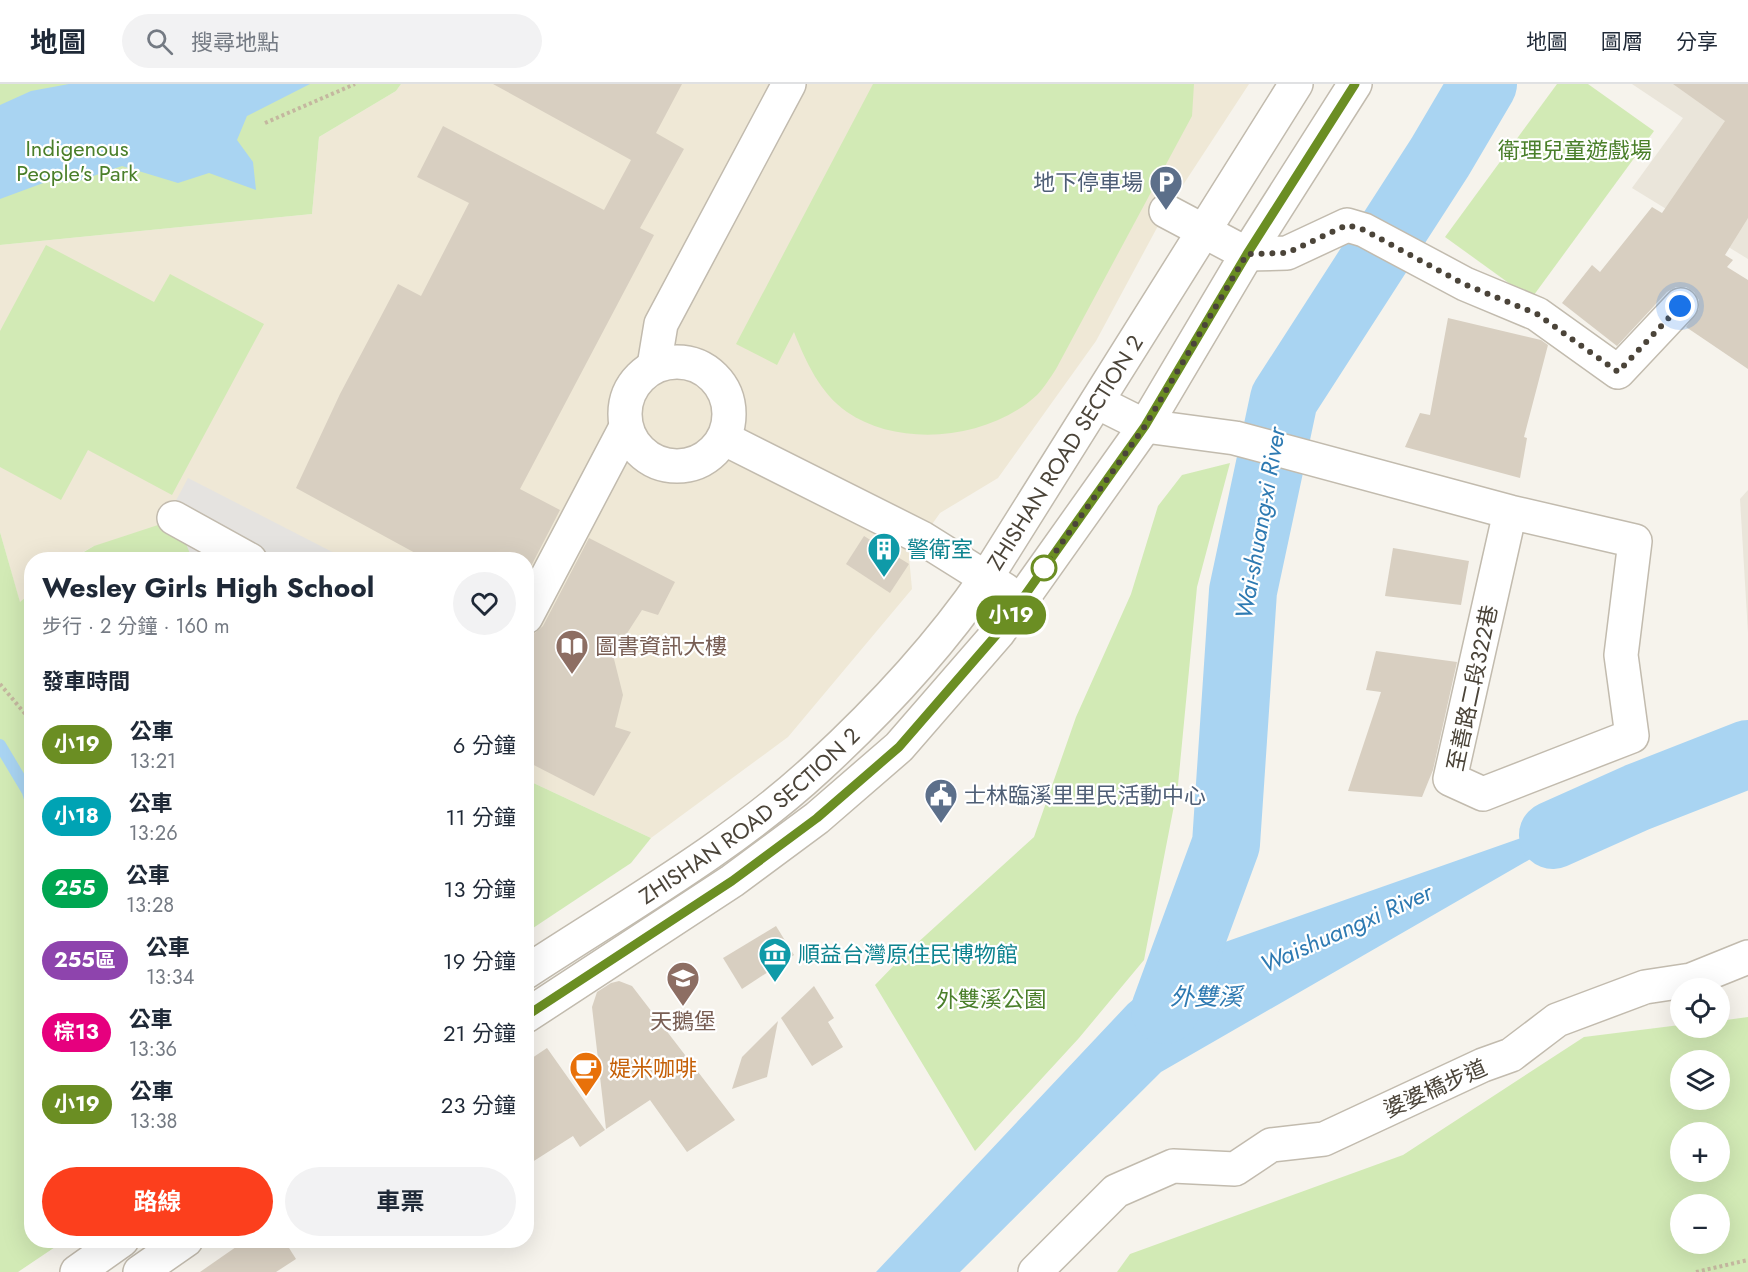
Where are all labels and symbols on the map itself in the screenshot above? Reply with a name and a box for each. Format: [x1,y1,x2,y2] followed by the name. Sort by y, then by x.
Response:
[16,132,138,189] park label: Indigenous People's Park
[1498,134,1652,166] park label: 衛理兒童遊戲場
[1148,164,1184,211] parking icon: 地下停車場
[1033,166,1143,198] place label: 地下停車場
[1665,291,1695,321] your location
[979,329,1151,576] street label: ZHISHAN ROAD SECTION 2
[1226,422,1294,622] water label: Wai-shuang-xi River
[866,531,902,578] building icon: 警衛室
[907,533,973,565] place label: 警衛室
[1031,555,1057,581] unlabelled marker
[976,596,1046,634] line badge: 小19
[1439,602,1505,774] street label: 至善路二段322巷
[554,628,590,675] library icon: 圖書資訊大樓
[595,630,727,662] place label: 圖書資訊大樓
[633,720,867,912] street label: ZHISHAN ROAD SECTION 2
[923,777,959,824] public building icon: 士林臨溪里里民活動中心
[964,779,1206,811] place label: 士林臨溪里里民活動中心
[1255,874,1439,982] water label: Waishuangxi River
[757,936,793,983] museum icon: 順益台灣原住民博物館
[798,938,1018,970] place label: 順益台灣原住民博物館
[665,960,701,1007] school or university icon: 天鵝堡
[1170,979,1245,1014] water label: 外雙溪
[936,983,1046,1015] park label: 外雙溪公園
[650,1005,716,1037] place label: 天鵝堡
[568,1050,604,1097] cafe icon: 媞米咖啡
[1378,1051,1492,1125] street label: 婆婆橋步道
[609,1052,697,1084] place label: 媞米咖啡

